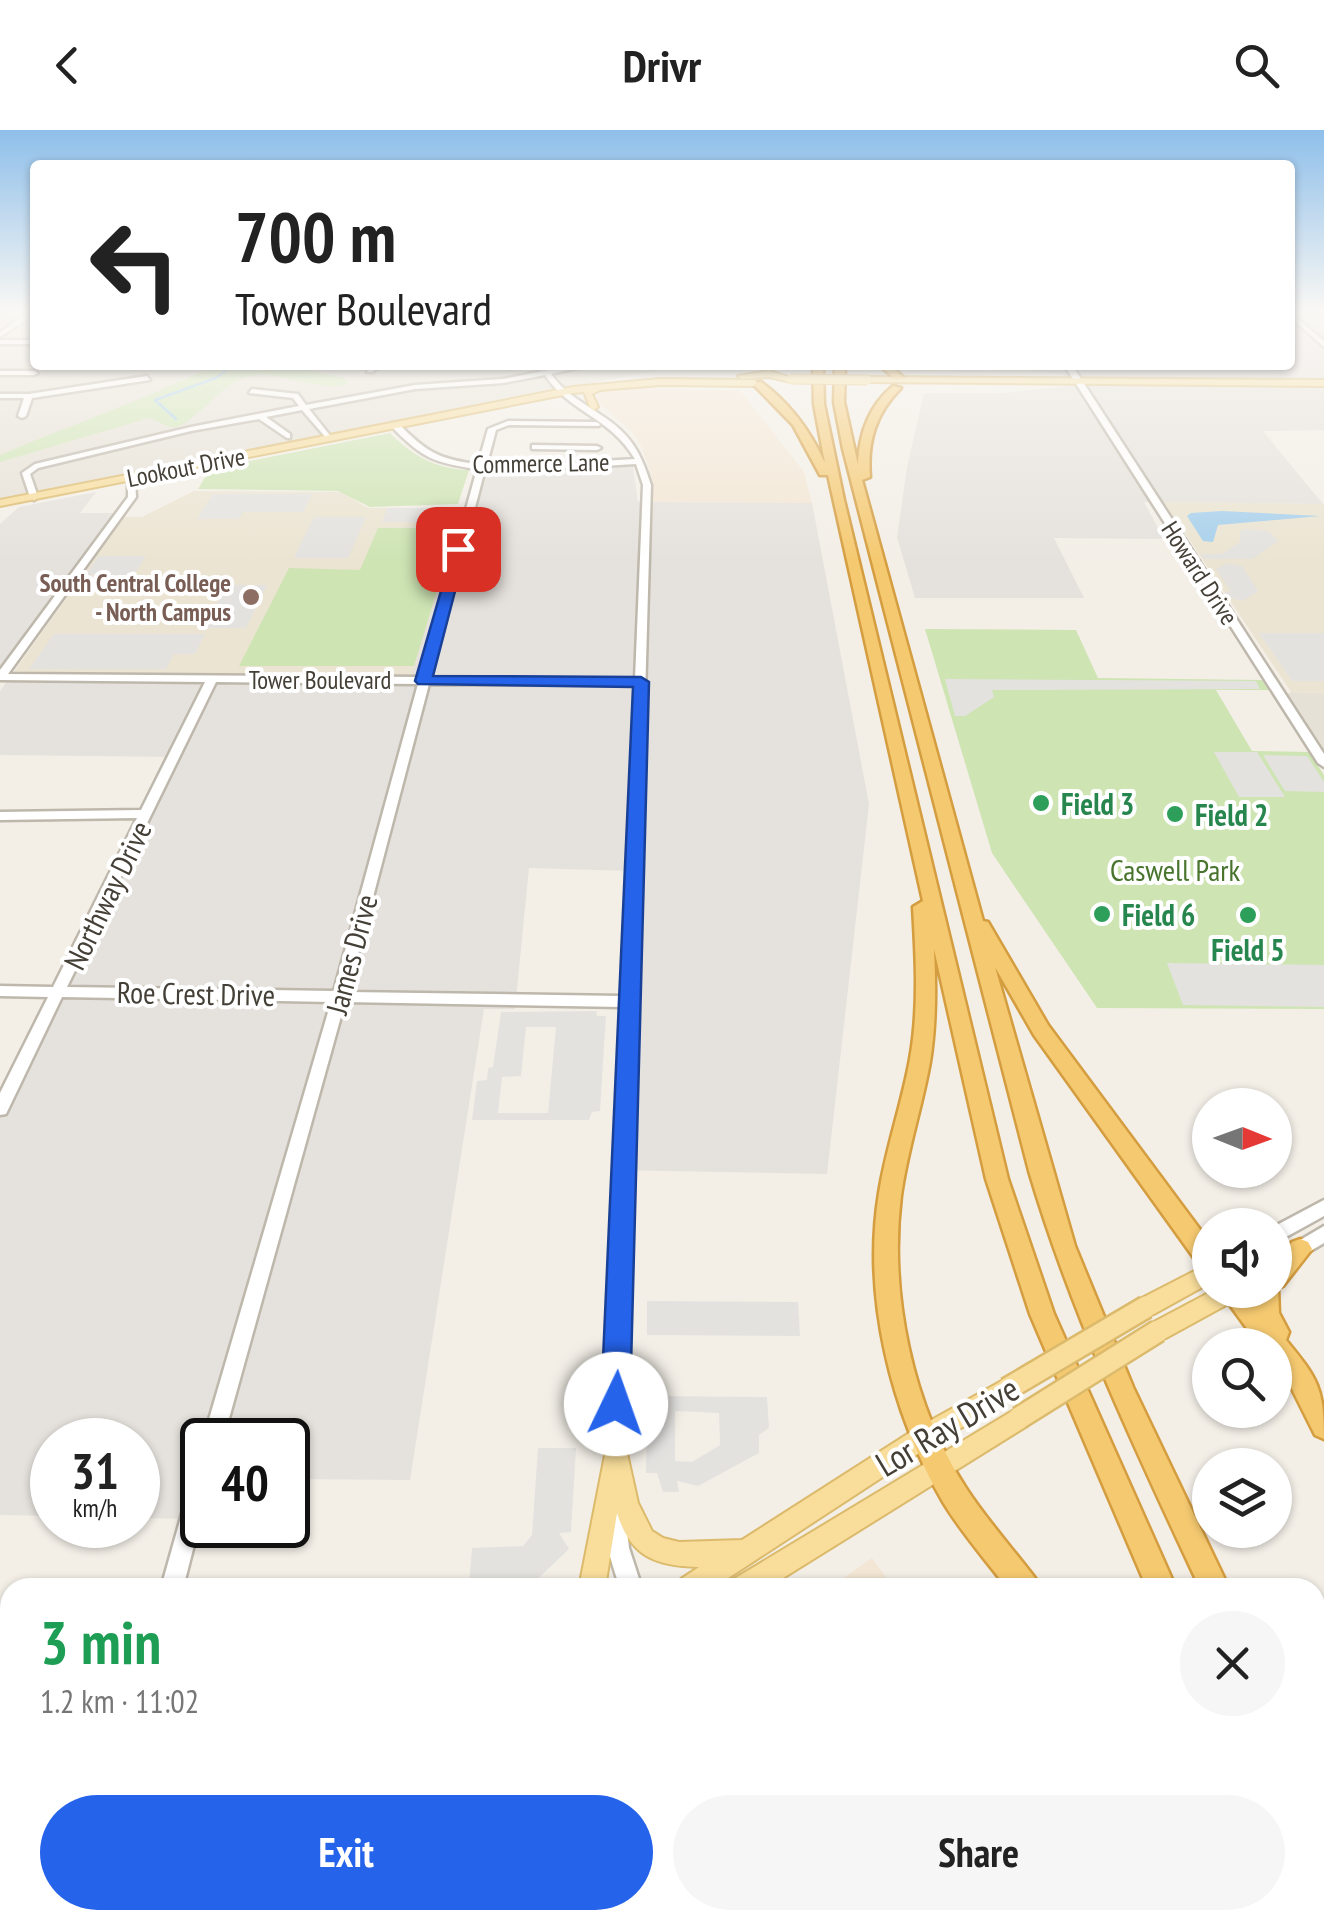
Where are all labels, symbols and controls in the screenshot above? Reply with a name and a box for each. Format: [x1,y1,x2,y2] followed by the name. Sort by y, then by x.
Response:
[623,36,701,94] text: Drivr
[40,38,95,93] icon: back
[1229,38,1284,93] icon: search
[235,191,396,281] text: 700 m
[70,200,200,330] icon: left
[235,279,492,337] text: Tower Boulevard
[124,440,248,494] street label: Lookout Drive
[472,446,610,480] street label: Commerce Lane
[416,507,501,592] pin
[1155,515,1245,631] street label: Howard Drive
[431,522,486,577] icon: arrive
[40,567,231,628] place label: South Central College - North Campus
[240,586,262,608] marker: South Central College - North Campus
[249,664,391,696] street label: Tower Boulevard
[1061,784,1134,823] place label: Field 3
[1030,792,1052,814] marker: Field 3
[1195,795,1268,834] place label: Field 2
[1164,803,1186,825] marker: Field 2
[54,814,160,976] street label: Northway Drive
[1110,850,1240,889] park label: Caswell Park
[316,890,386,1019] street label: James Drive
[1122,895,1195,934] place label: Field 6
[1091,903,1113,925] marker: Field 6
[1237,904,1259,926] marker: Field 5
[1211,930,1285,969] place label: Field 5
[117,972,275,1014] street label: Roe Crest Drive
[1192,1088,1292,1188] north arrow
[1192,1088,1292,1548] map controls
[1192,1208,1292,1308] button: sound
[1192,1328,1292,1428] button: search
[564,1352,668,1456] position arrow
[867,1365,1027,1487] street label: Lor Ray Drive
[180,1418,310,1548] speed limit sign: 40
[71,1438,119,1503] text: 31
[1192,1448,1292,1548] button: layers
[73,1492,117,1524] text: km/h
[40,1603,161,1681] text: 3 min
[1180,1611,1285,1716] button: close
[40,1680,199,1722] text: 1.2 km · 11:02
[40,1795,653,1910] button: Exit
[673,1795,1285,1910] button: Share

